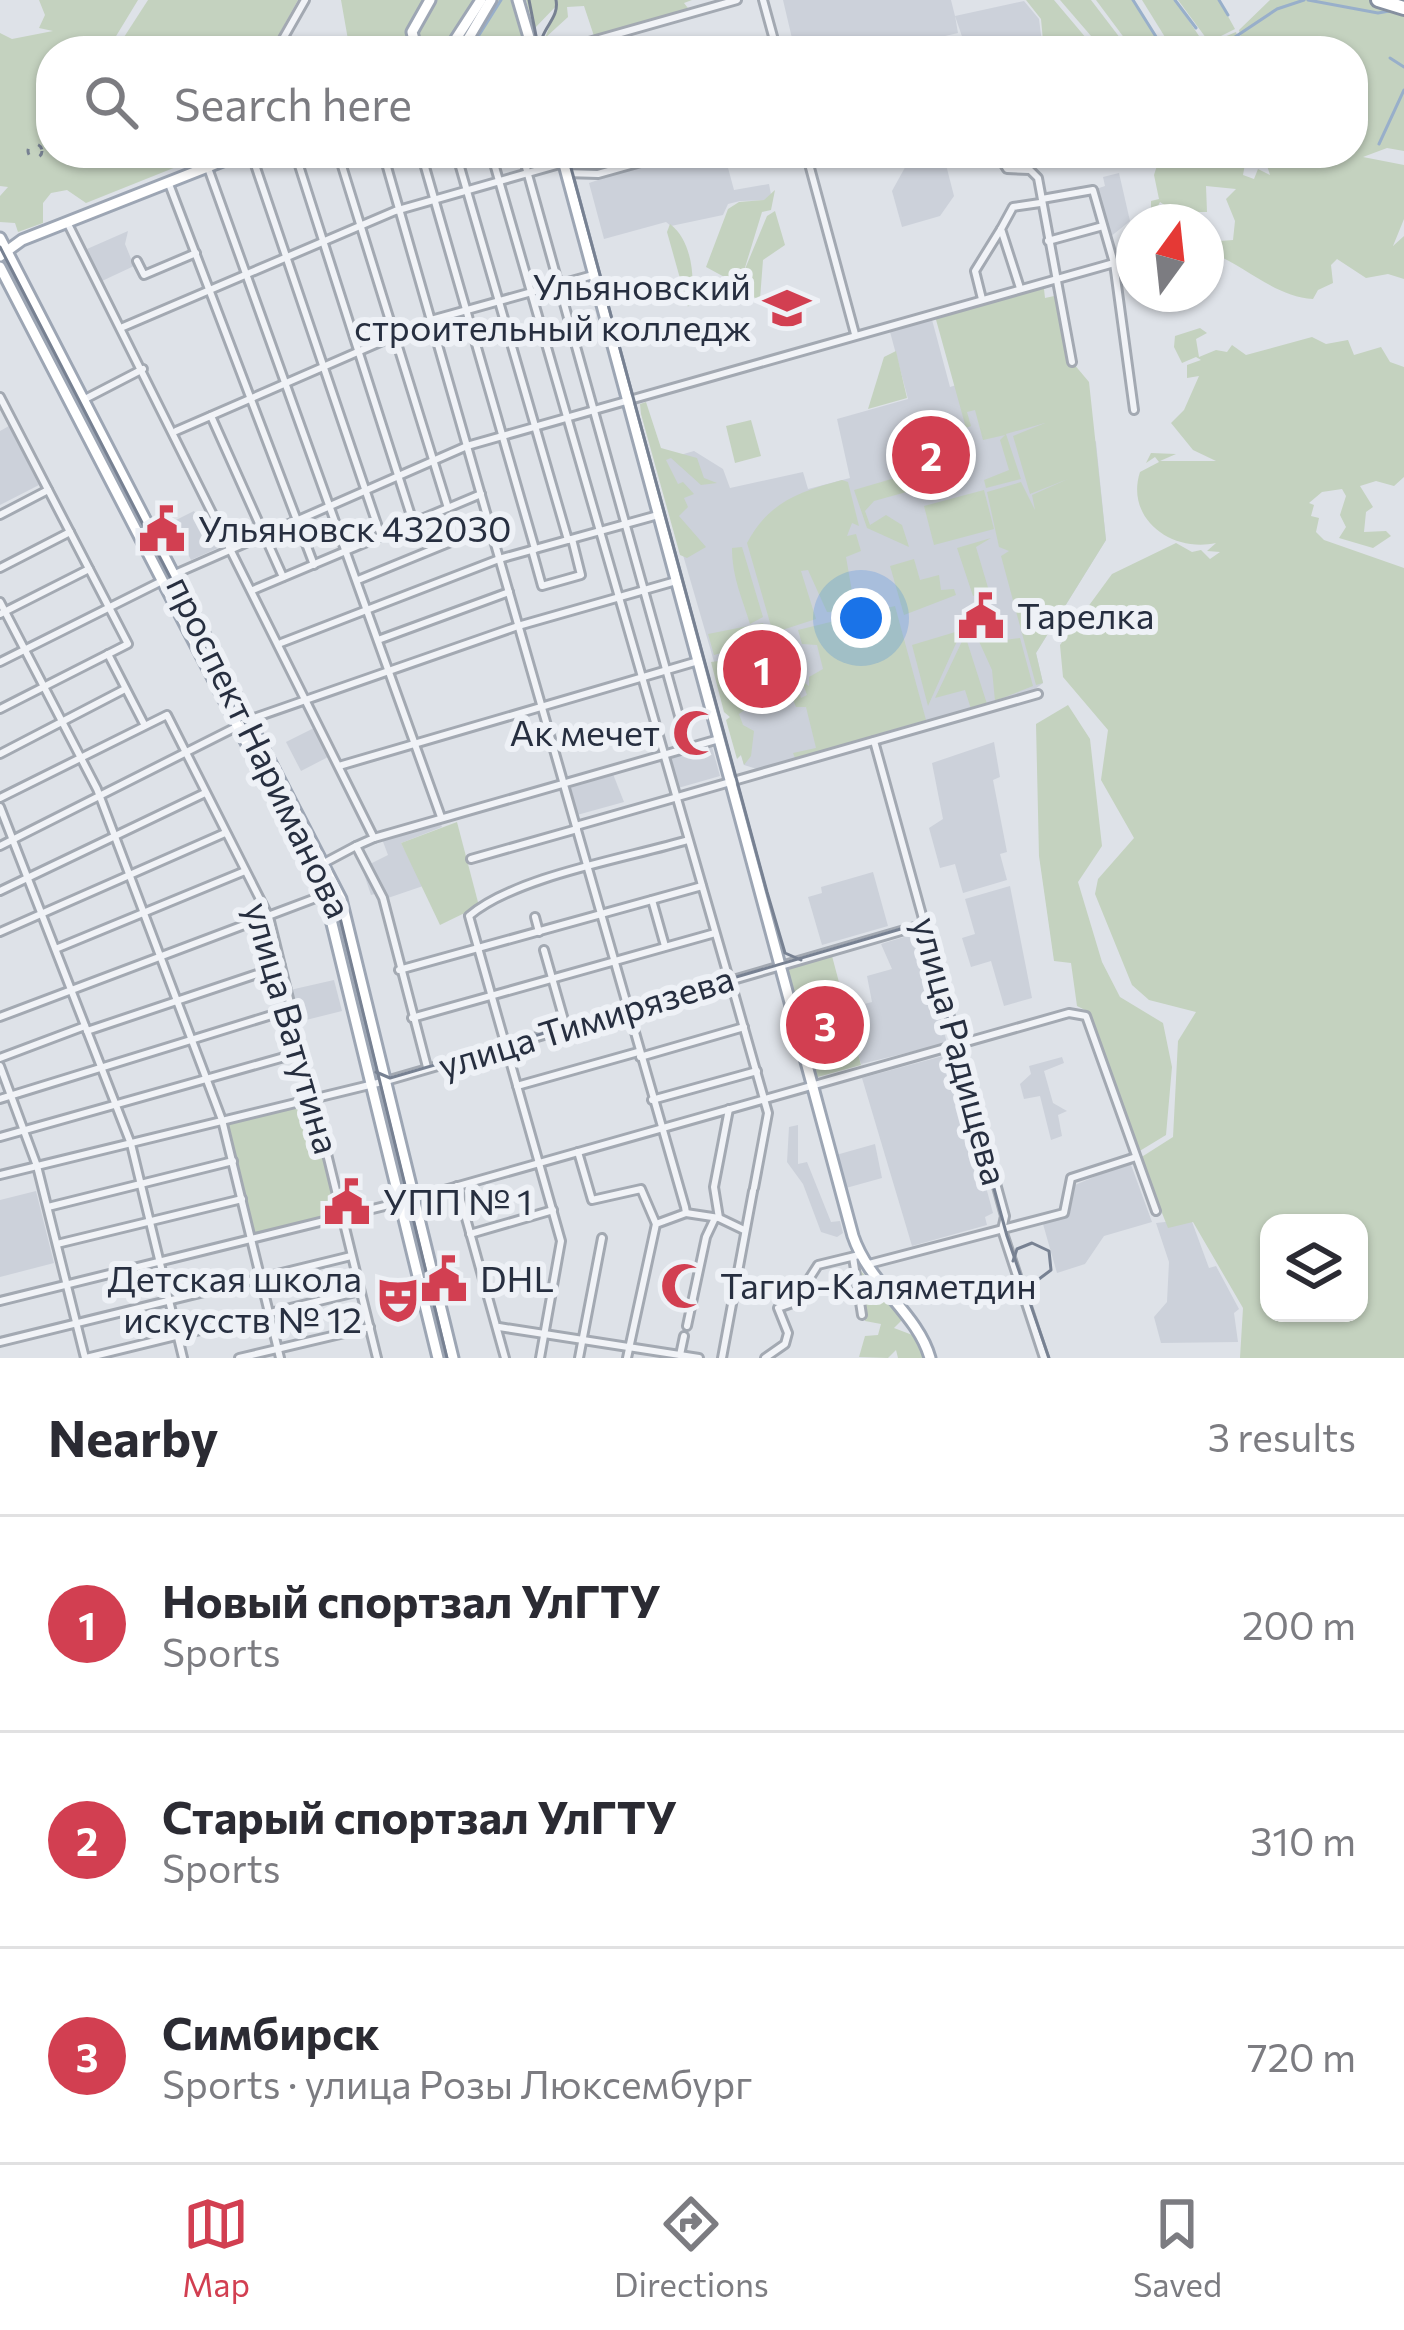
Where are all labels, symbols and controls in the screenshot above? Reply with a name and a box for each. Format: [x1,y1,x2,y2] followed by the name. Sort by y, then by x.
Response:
[36,36,1368,168] search box
[78,69,144,135] icon: search
[174,75,412,130] text: Search here
[1116,204,1224,312] north arrow
[354,263,751,348] place label: Ульяновский строительный колледж
[762,283,812,333] school or university icon: Ульяновский строительный колледж
[892,410,970,500] pin: 2
[137,504,187,554] public building icon: Ульяновск 432030
[198,505,511,549] place label: Ульяновск 432030
[159,568,363,924] street label: проспект Нариманова
[831,588,891,648] your location
[956,591,1006,641] public building icon: Тарелка
[1017,592,1154,636] place label: Тарелка
[723,624,801,714] pin: 1
[671,708,721,758] mosque icon: Ак мечет
[509,709,660,753] place label: Ак мечет
[237,897,351,1158] street label: улица Ватутина
[905,912,1019,1189] street label: улица Радищева
[432,954,738,1086] street label: улица Тимирязева
[786,980,864,1070] pin: 3
[322,1177,372,1227] public building icon: УПП № 1
[383,1178,532,1222] place label: УПП № 1
[1260,1214,1368,1322] map controls
[1260,1214,1368,1322] button: layers
[419,1254,469,1304] public building icon: DHL
[108,1255,362,1340] place label: Детская школа искусств № 12
[480,1255,554,1299] place label: DHL
[659,1261,709,1311] mosque icon: Тагир-Каляметдин
[720,1262,1037,1306] place label: Тагир-Каляметдин
[373,1275,423,1325] theatre icon: Детская школа искусств № 12
[48,1405,218,1468] text: Nearby
[1208,1412,1356,1460] text: 3 results
[162,1572,661,1627] text: Новый спортзал УлГТУ
[78,1600,96,1648] text: 1
[1242,1600,1356,1648] text: 200 m
[162,1627,281,1675] text: Sports
[162,1788,677,1843] text: Старый спортзал УлГТУ
[76,1816,98,1864] text: 2
[1250,1816,1356,1864] text: 310 m
[162,1843,281,1891] text: Sports
[162,2004,380,2059] text: Симбирск
[76,2032,98,2080] text: 3
[1247,2032,1356,2080] text: 720 m
[162,2059,752,2107] text: Sports · улица Розы Люксембург
[182,2191,250,2304] tab: Map
[614,2191,769,2304] tab: Directions
[1133,2191,1222,2304] tab: Saved

